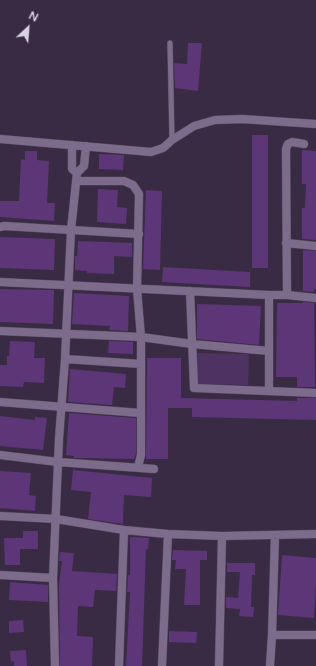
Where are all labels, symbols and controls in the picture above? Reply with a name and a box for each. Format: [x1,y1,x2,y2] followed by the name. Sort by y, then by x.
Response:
[8,8,48,48] north arrow
[27,9,40,25] text: N

